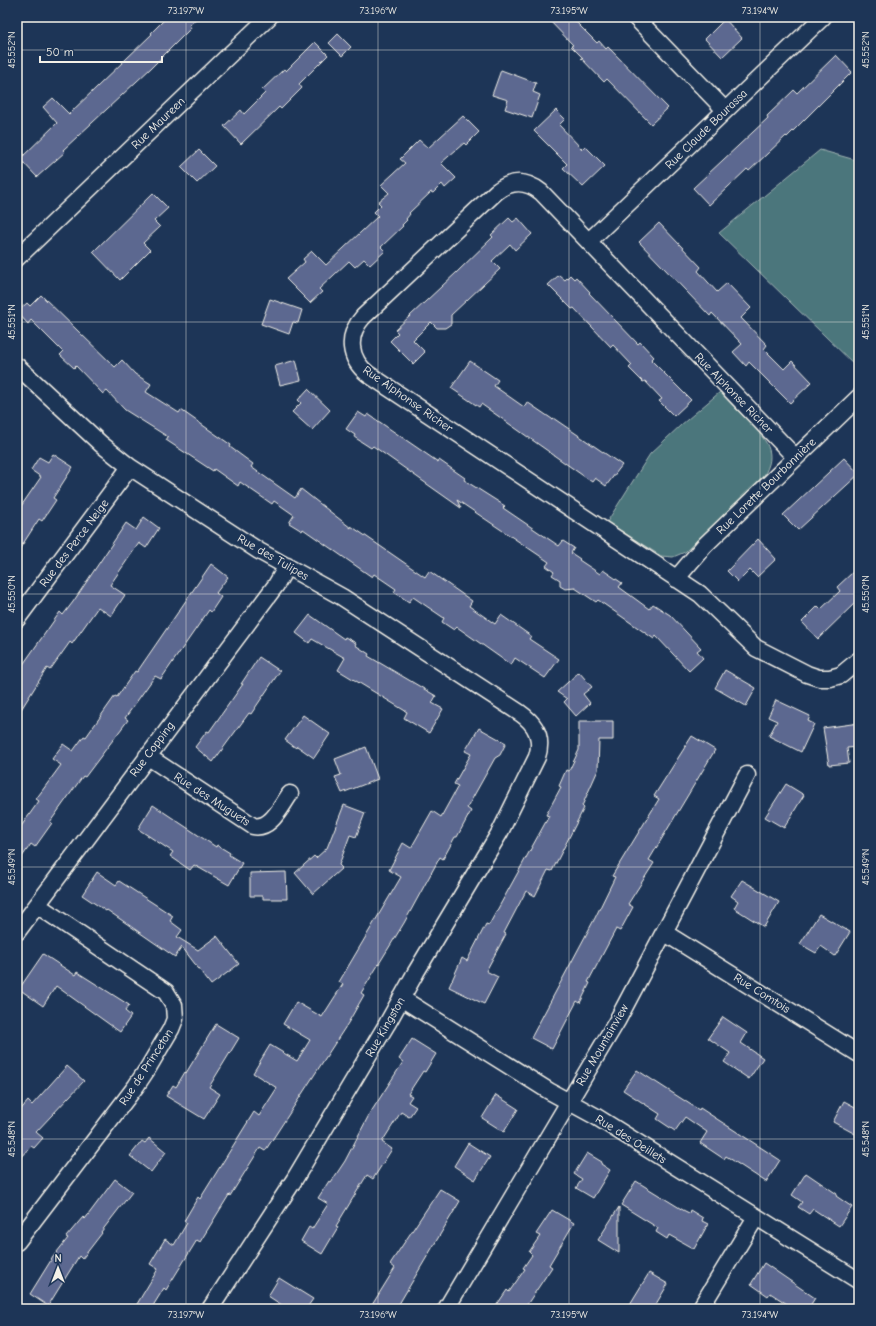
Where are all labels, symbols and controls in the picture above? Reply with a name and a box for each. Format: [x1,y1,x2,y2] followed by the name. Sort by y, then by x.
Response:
[168,5,205,17] text: 73.197°W
[359,5,397,17] text: 73.196°W
[550,5,588,17] text: 73.195°W
[742,5,779,17] text: 73.194°W
[6,32,18,68] text: 45.552°N
[860,32,872,68] text: 45.552°N
[40,38,162,64] scale bar
[46,45,74,59] text: 50 m
[662,86,750,172] street label: Rue Claude Bourassa
[128,94,188,152] street label: Rue Maureen
[6,304,18,340] text: 45.551°N
[860,304,872,340] text: 45.551°N
[692,350,776,436] street label: Rue Alphonse Richer
[360,363,456,435] street label: Rue Alphonse Richer
[713,435,819,537] street label: Rue Lorette Bourbonnière
[36,496,112,590] street label: Rue des Perce Neige
[235,531,311,583] street label: Rue des Tulipes
[6,575,18,613] text: 45.550°N
[860,575,872,613] text: 45.550°N
[127,719,177,779] street label: Rue Copping
[171,769,253,829] street label: Rue des Muguets
[6,849,18,885] text: 45.549°N
[860,849,872,885] text: 45.549°N
[731,970,793,1016] street label: Rue Comtois
[362,995,408,1059] street label: Rue Kingston
[573,1001,631,1088] street label: Rue Mountainview
[116,1026,176,1108] street label: Rue de Princeton
[593,1112,669,1166] street label: Rue des Oeillets
[6,1121,18,1157] text: 45.548°N
[860,1121,872,1157] text: 45.548°N
[38,1248,78,1288] north arrow
[54,1252,62,1265] text: N
[168,1309,205,1321] text: 73.197°W
[359,1309,397,1321] text: 73.196°W
[550,1309,588,1321] text: 73.195°W
[742,1309,779,1321] text: 73.194°W

